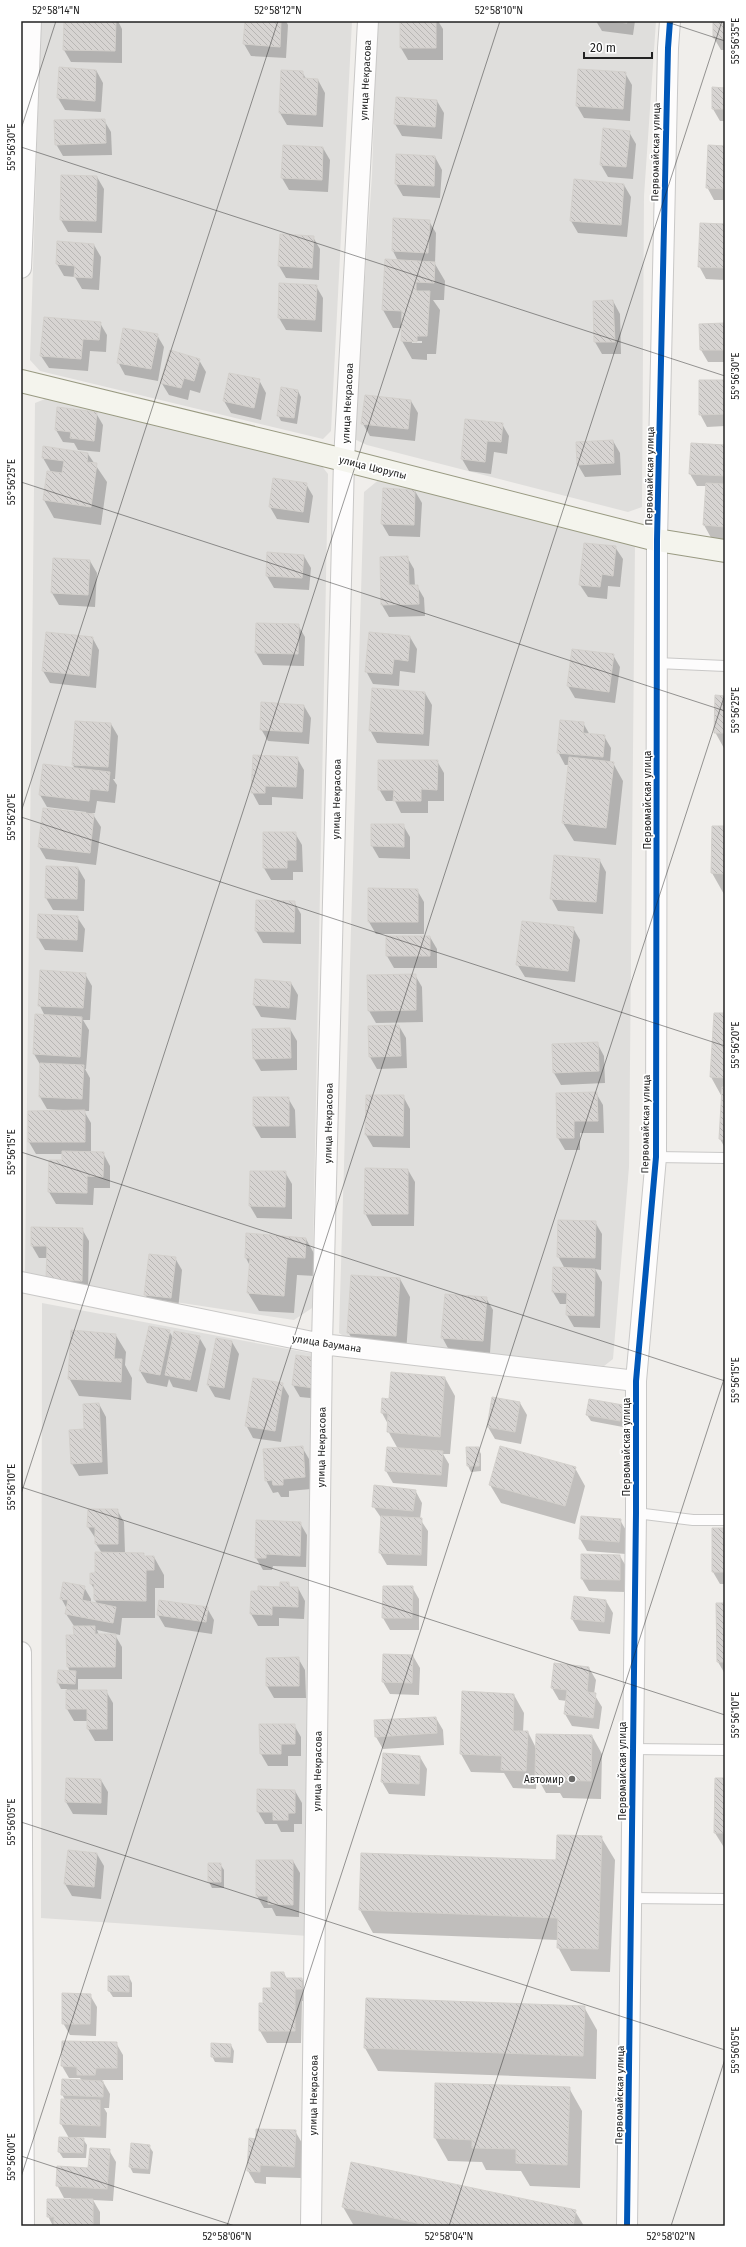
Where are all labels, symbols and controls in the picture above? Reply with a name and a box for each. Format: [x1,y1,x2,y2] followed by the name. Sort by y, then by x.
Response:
[32,5,80,17] text: 52°58'14"N
[254,5,302,17] text: 52°58'12"N
[475,5,523,17] text: 52°58'10"N
[730,18,742,64] text: 55°56'35"E
[584,34,652,60] scale bar
[358,39,374,121] street label: улица Некрасова
[590,41,616,55] text: 20 m
[649,102,663,202] street label: Первомайская улица
[6,123,18,171] text: 55°56'30"E
[730,352,742,400] text: 55°56'30"E
[340,362,356,444] street label: улица Некрасова
[643,426,657,526] street label: Первомайская улица
[338,454,408,482] street label: улица Цюрупы
[6,459,18,505] text: 55°56'25"E
[730,687,742,733] text: 55°56'25"E
[642,750,654,850] street label: Первомайская улица
[330,759,344,839] street label: улица Некрасова
[6,793,18,841] text: 55°56'20"E
[730,1021,742,1069] text: 55°56'20"E
[639,1074,653,1174] street label: Первомайская улица
[322,1083,336,1163] street label: улица Некрасова
[6,1129,18,1175] text: 55°56'15"E
[291,1333,362,1355] street label: улица Баумана
[730,1357,742,1403] text: 55°56'15"E
[621,1397,633,1497] street label: Первомайская улица
[315,1407,329,1487] street label: улица Некрасова
[6,1464,18,1510] text: 55°56'10"E
[730,1692,742,1738] text: 55°56'10"E
[617,1721,629,1821] street label: Первомайская улица
[311,1731,325,1811] street label: улица Некрасова
[524,1774,564,1786] place label: Автомир
[567,1774,577,1784] marker: Автомир
[6,1799,18,1845] text: 55°56'05"E
[730,2027,742,2073] text: 55°56'05"E
[613,2045,627,2145] street label: Первомайская улица
[307,2055,321,2135] street label: улица Некрасова
[6,2133,18,2181] text: 55°56'00"E
[202,2231,252,2243] text: 52°58'06"N
[425,2231,473,2243] text: 52°58'04"N
[647,2231,695,2243] text: 52°58'02"N

